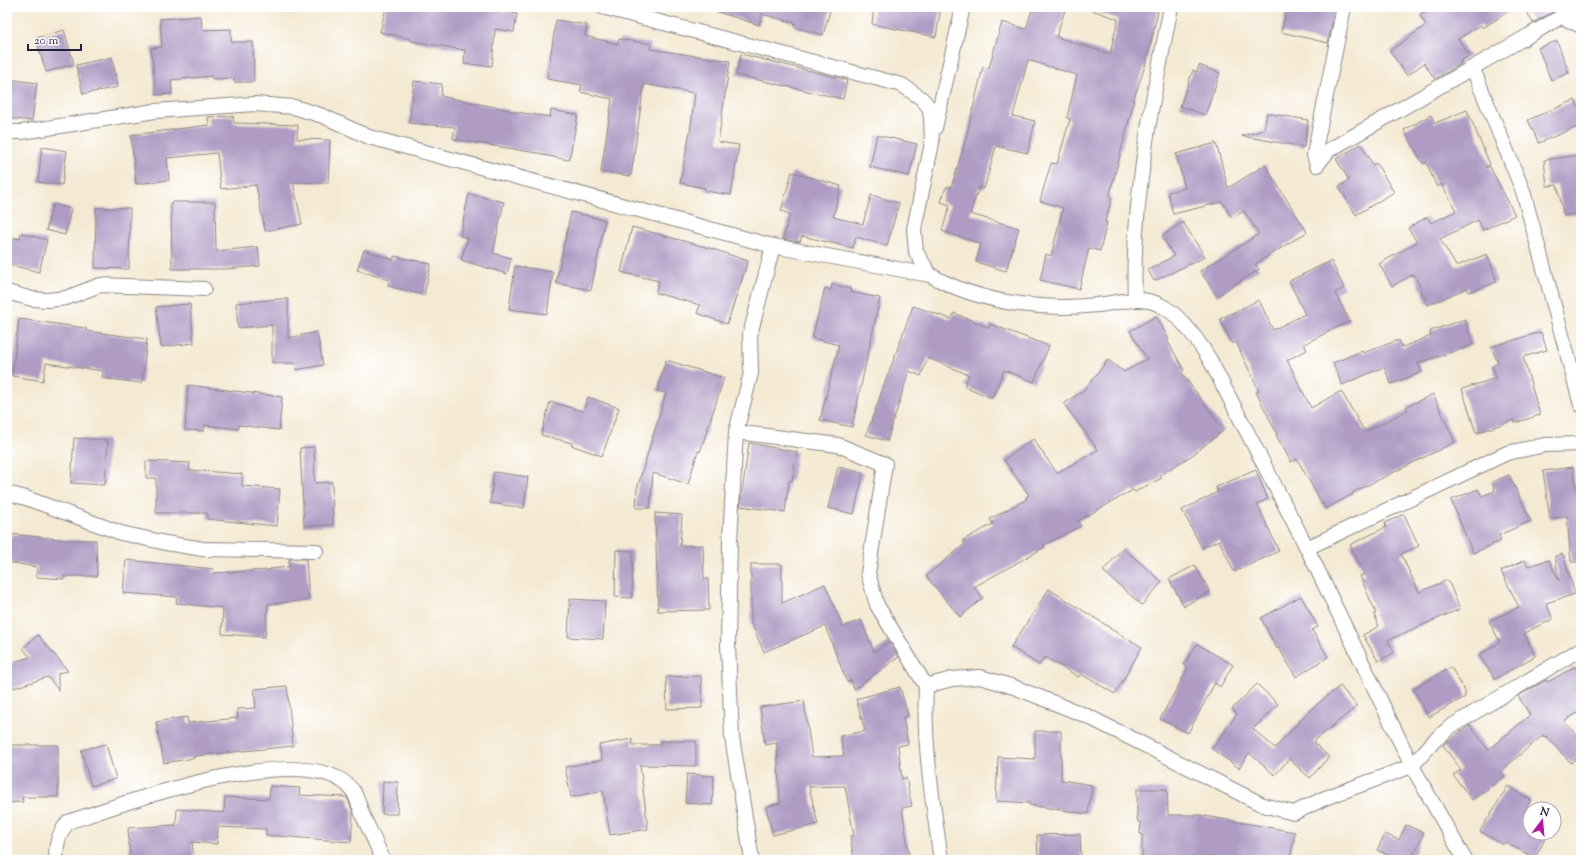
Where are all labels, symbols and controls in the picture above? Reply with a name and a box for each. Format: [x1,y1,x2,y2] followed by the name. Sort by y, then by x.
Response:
[28,26,81,52] scale bar
[34,32,59,50] text: 20 m
[1522,801,1562,841] north arrow
[1537,803,1551,821] text: N

